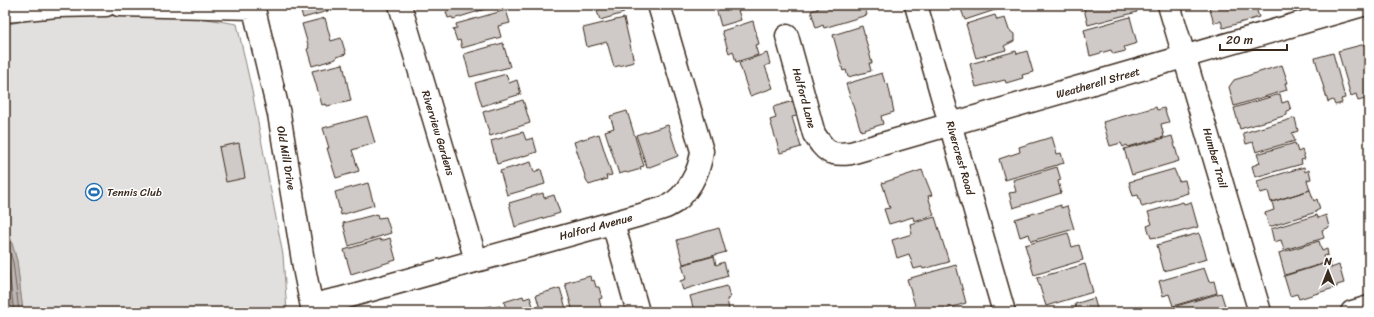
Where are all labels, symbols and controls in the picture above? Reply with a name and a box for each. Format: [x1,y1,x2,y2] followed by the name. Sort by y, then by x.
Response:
[1220,26,1287,52] scale bar
[1226,29,1253,51] text: 20 m
[1054,62,1143,104] street label: Weatherell Street
[787,66,821,131] street label: Halford Lane
[416,88,460,179] street label: Riverview Gardens
[940,119,980,198] street label: Rivercrest Road
[271,125,301,192] street label: Old Mill Drive
[1197,125,1233,191] street label: Humber Trail
[84,182,104,202] sports icon: Tennis Club
[107,183,162,202] place label: Tennis Club
[557,208,635,246] street label: Halford Avenue
[1308,251,1348,291] north arrow
[1323,252,1332,271] text: N

